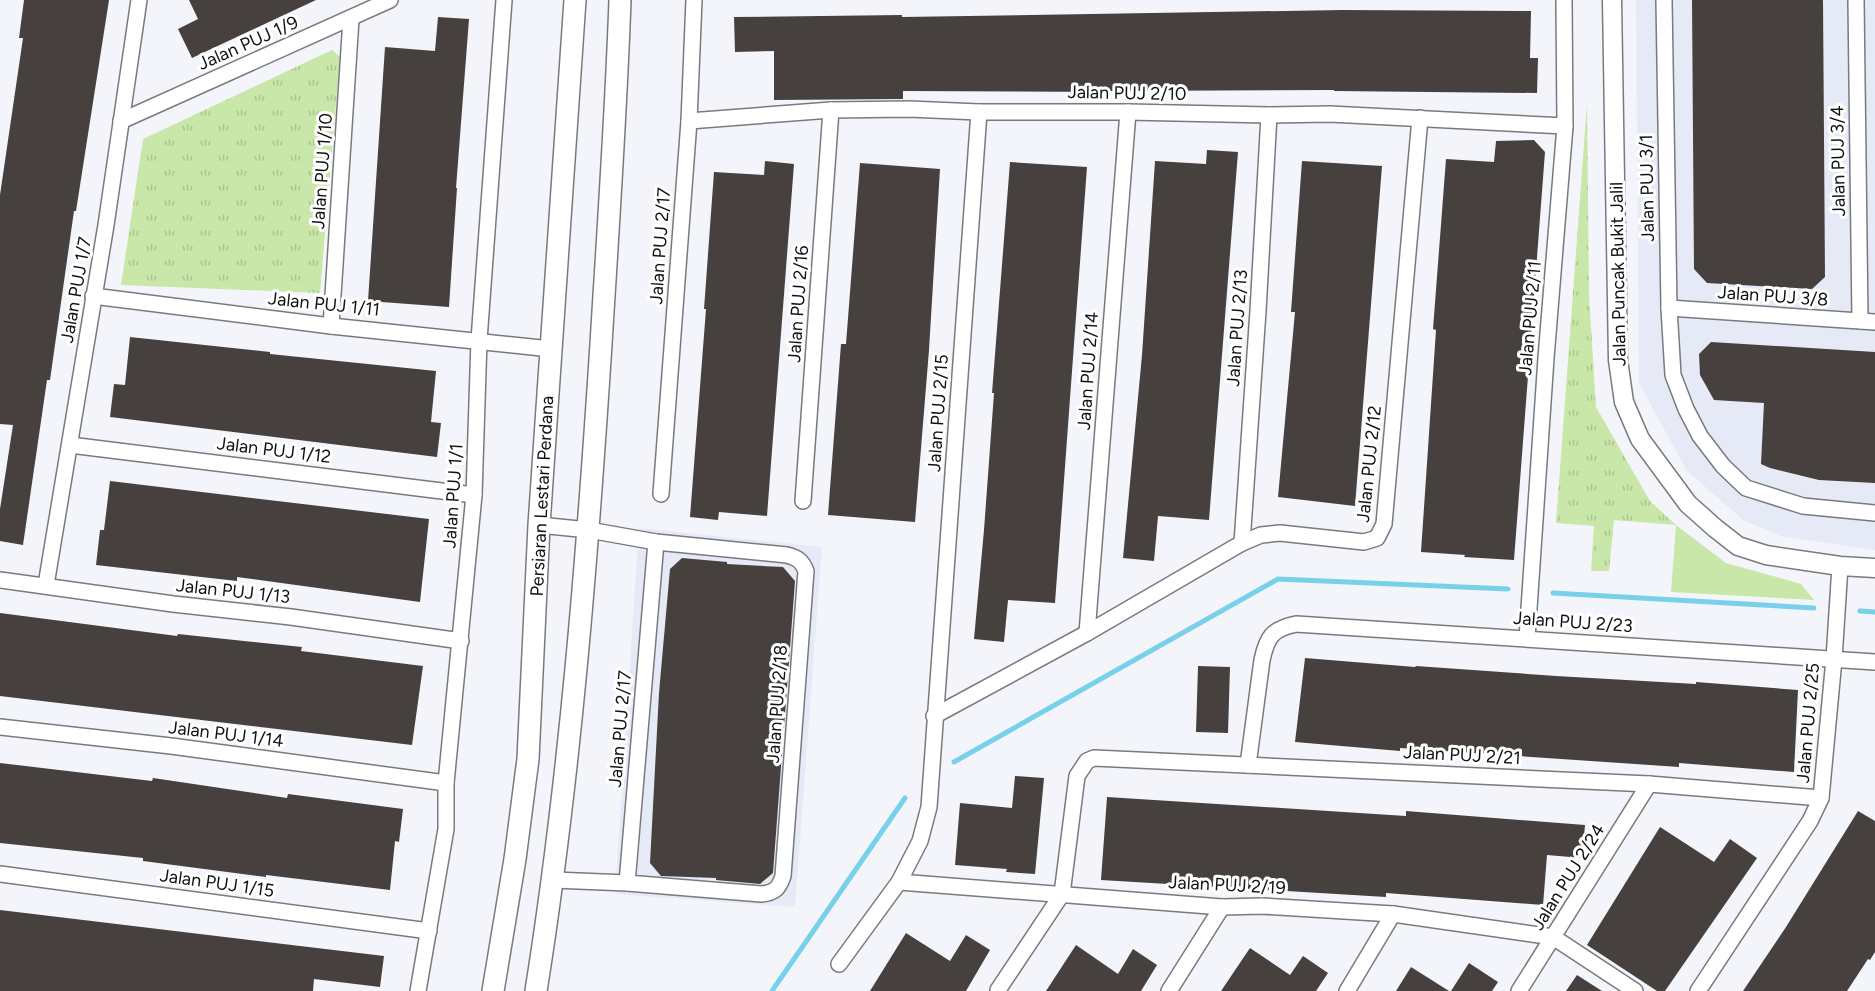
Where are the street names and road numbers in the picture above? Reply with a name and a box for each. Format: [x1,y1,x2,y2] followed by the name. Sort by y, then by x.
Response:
[194,11,302,75] street label: Jalan PUJ 1/9
[1067,81,1187,105] street label: Jalan PUJ 2/10
[1826,105,1850,217] street label: Jalan PUJ 3/4
[307,112,337,230] street label: Jalan PUJ 1/10
[1635,134,1659,242] street label: Jalan PUJ 3/1
[1605,182,1631,366] street label: Jalan Puncak Bukit Jalil
[645,186,675,305] street label: Jalan PUJ 2/17
[56,235,96,345] street label: Jalan PUJ 1/7
[783,245,813,363] street label: Jalan PUJ 2/16
[1514,260,1546,376] street label: Jalan PUJ 2/11
[1222,269,1252,387] street label: Jalan PUJ 2/13
[1717,281,1829,311] street label: Jalan PUJ 3/8
[267,287,381,321] street label: Jalan PUJ 1/11
[1073,311,1103,431] street label: Jalan PUJ 2/14
[923,353,953,473] street label: Jalan PUJ 2/15
[526,395,558,597] street label: Persiaran Lestari Perdana
[1352,404,1386,524] street label: Jalan PUJ 2/12
[216,432,332,468] street label: Jalan PUJ 1/12
[438,443,468,549] street label: Jalan PUJ 1/1
[175,574,291,608] street label: Jalan PUJ 1/13
[1512,607,1634,637] street label: Jalan PUJ 2/23
[762,644,792,764] street label: Jalan PUJ 2/18
[1792,662,1824,784] street label: Jalan PUJ 2/25
[604,669,636,788] street label: Jalan PUJ 2/17
[167,716,285,752] street label: Jalan PUJ 1/14
[1403,741,1521,769] street label: Jalan PUJ 2/21
[1527,820,1609,934] street label: Jalan PUJ 2/24
[158,864,276,902] street label: Jalan PUJ 1/15
[1168,871,1286,899] street label: Jalan PUJ 2/19

